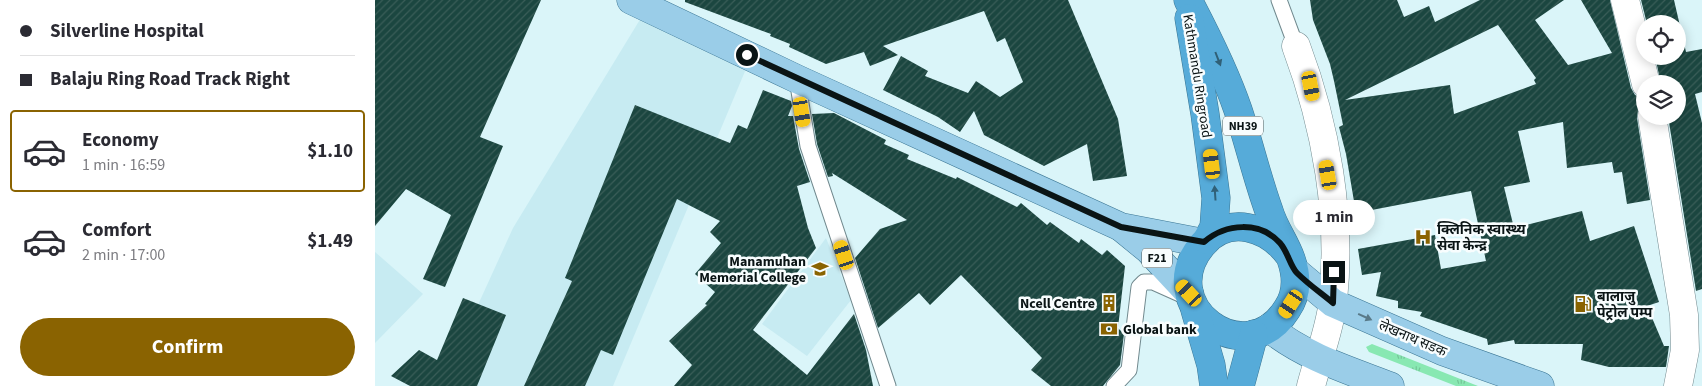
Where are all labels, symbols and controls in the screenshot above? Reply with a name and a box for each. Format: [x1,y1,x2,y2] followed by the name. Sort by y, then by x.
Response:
[1177,13,1217,139] street label: Kathmandu Ringroad
[1636,15,1686,125] map controls
[1636,15,1686,65] button: locate
[50,18,204,45] text: Silverline Hospital
[736,44,758,66] route start
[1214,52,1222,67] one-way arrow
[50,66,290,93] text: Balaju Ring Road Track Right
[1300,70,1321,102] car
[1636,75,1686,125] button: layers
[792,96,811,128] car
[1223,116,1263,136] road number: NH39
[82,127,159,154] text: Economy
[22,129,67,174] icon: car
[307,138,353,165] text: $1.10
[1202,148,1221,180] car
[82,154,165,176] text: 1 min · 16:59
[1318,159,1337,191] car
[1211,185,1219,201] one-way arrow
[1293,200,1375,234] callout: 1 min
[1315,206,1353,228] text: 1 min
[82,217,152,244] text: Comfort
[22,219,67,264] icon: car
[1437,220,1527,256] place label: क्लिनिक स्वास्थ्य सेवा केन्द्र
[1413,227,1433,247] hospital icon: क्लिनिक स्वास्थ्य सेवा केन्द्र
[307,228,353,255] text: $1.49
[832,238,855,272] car
[82,244,165,266] text: 2 min · 17:00
[1142,248,1172,268] road number: F21
[699,252,806,288] place label: Manamuhan Memorial College
[810,259,830,279] school or university icon: Manamuhan Memorial College
[1323,261,1345,283] route end
[1173,277,1204,309] car
[1276,287,1305,321] car
[1597,287,1653,323] place label: बालाजु पेट्रोल पम्प
[1099,293,1119,313] building icon: Ncell Centre
[1020,294,1095,314] place label: Ncell Centre
[1573,294,1593,314] fuel station icon: बालाजु पेट्रोल पम्प
[1358,313,1372,321] one-way arrow
[1376,316,1450,362] street label: लेखनाथ सडक
[20,318,355,376] button: Confirm
[1099,319,1119,339] bank icon: Global bank
[1123,320,1197,340] place label: Global bank

